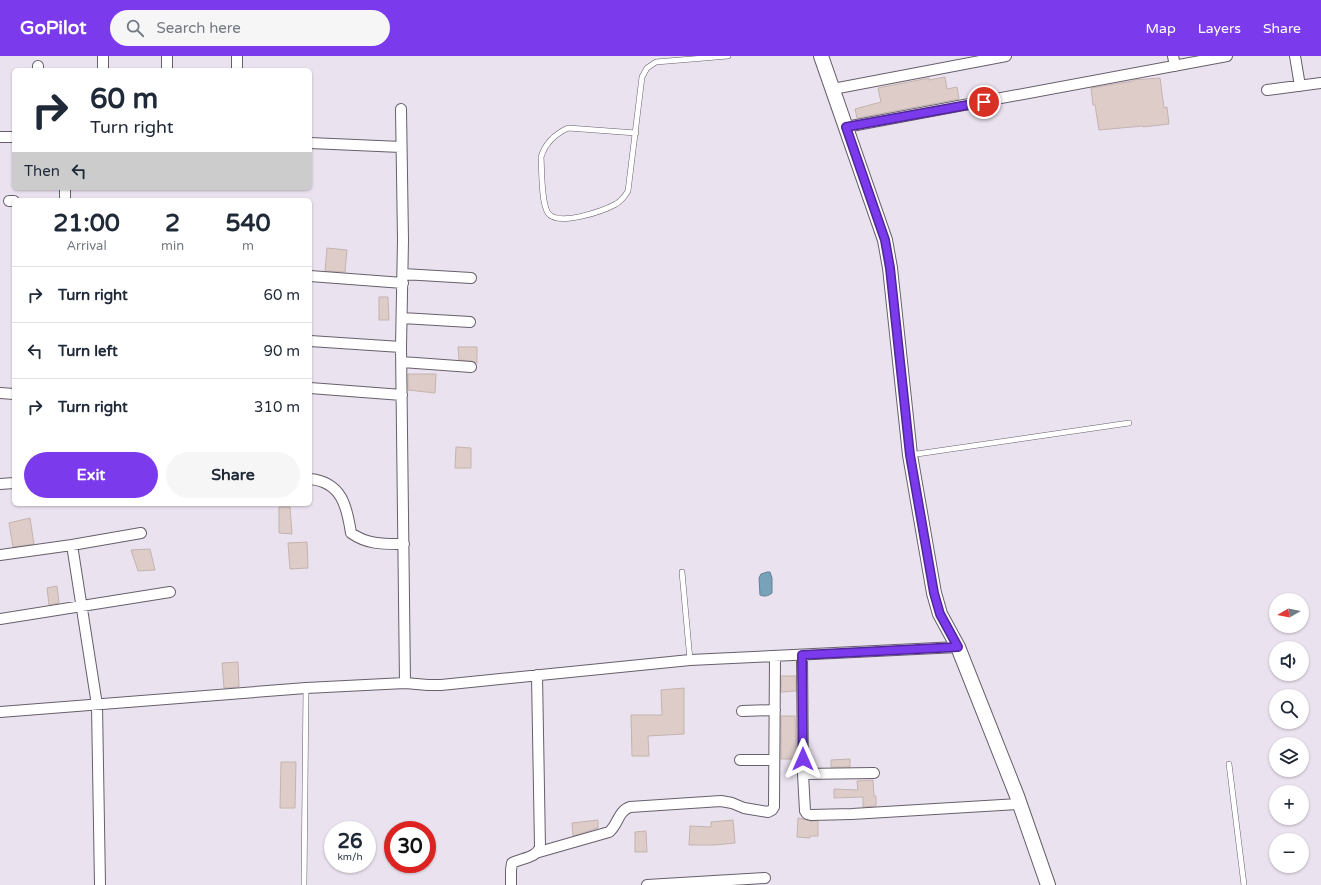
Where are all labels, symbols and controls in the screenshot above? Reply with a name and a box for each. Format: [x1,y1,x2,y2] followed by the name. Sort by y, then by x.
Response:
[110,10,390,46] search box
[20,17,86,39] text: GoPilot
[124,17,146,39] icon: search
[156,19,241,37] text: Search here
[1146,20,1176,37] text: Map
[1198,20,1241,37] text: Layers
[1263,20,1301,37] text: Share
[90,82,158,116] text: 60 m
[24,84,76,136] icon: right
[967,85,1001,119] pin
[973,91,995,113] icon: arrive
[90,116,174,138] text: Turn right
[68,160,90,182] icon: left
[24,162,60,180] text: Then
[53,209,120,238] text: 21:00
[165,209,180,238] text: 2
[225,209,271,238] text: 540
[66,238,107,254] text: Arrival
[161,238,184,254] text: min
[242,238,254,254] text: m
[24,284,46,306] icon: right
[58,286,128,304] text: Turn right
[263,286,300,304] text: 60 m
[24,340,46,362] icon: left
[58,342,118,360] text: Turn left
[263,342,300,360] text: 90 m
[24,396,46,418] icon: right
[58,398,128,416] text: Turn right
[254,398,300,416] text: 310 m
[24,452,158,498] button: Exit
[166,452,300,498] button: Share
[1269,593,1309,633] north arrow
[1269,593,1309,873] map controls
[1269,641,1309,681] button: sound
[1269,689,1309,729] button: search
[1269,737,1309,777] button: layers
[782,738,824,780] position arrow
[1269,785,1309,825] button: +
[384,821,436,873] speed limit sign: 30
[337,830,363,854] text: 26
[1269,833,1309,873] button: −
[337,851,363,863] text: km/h

